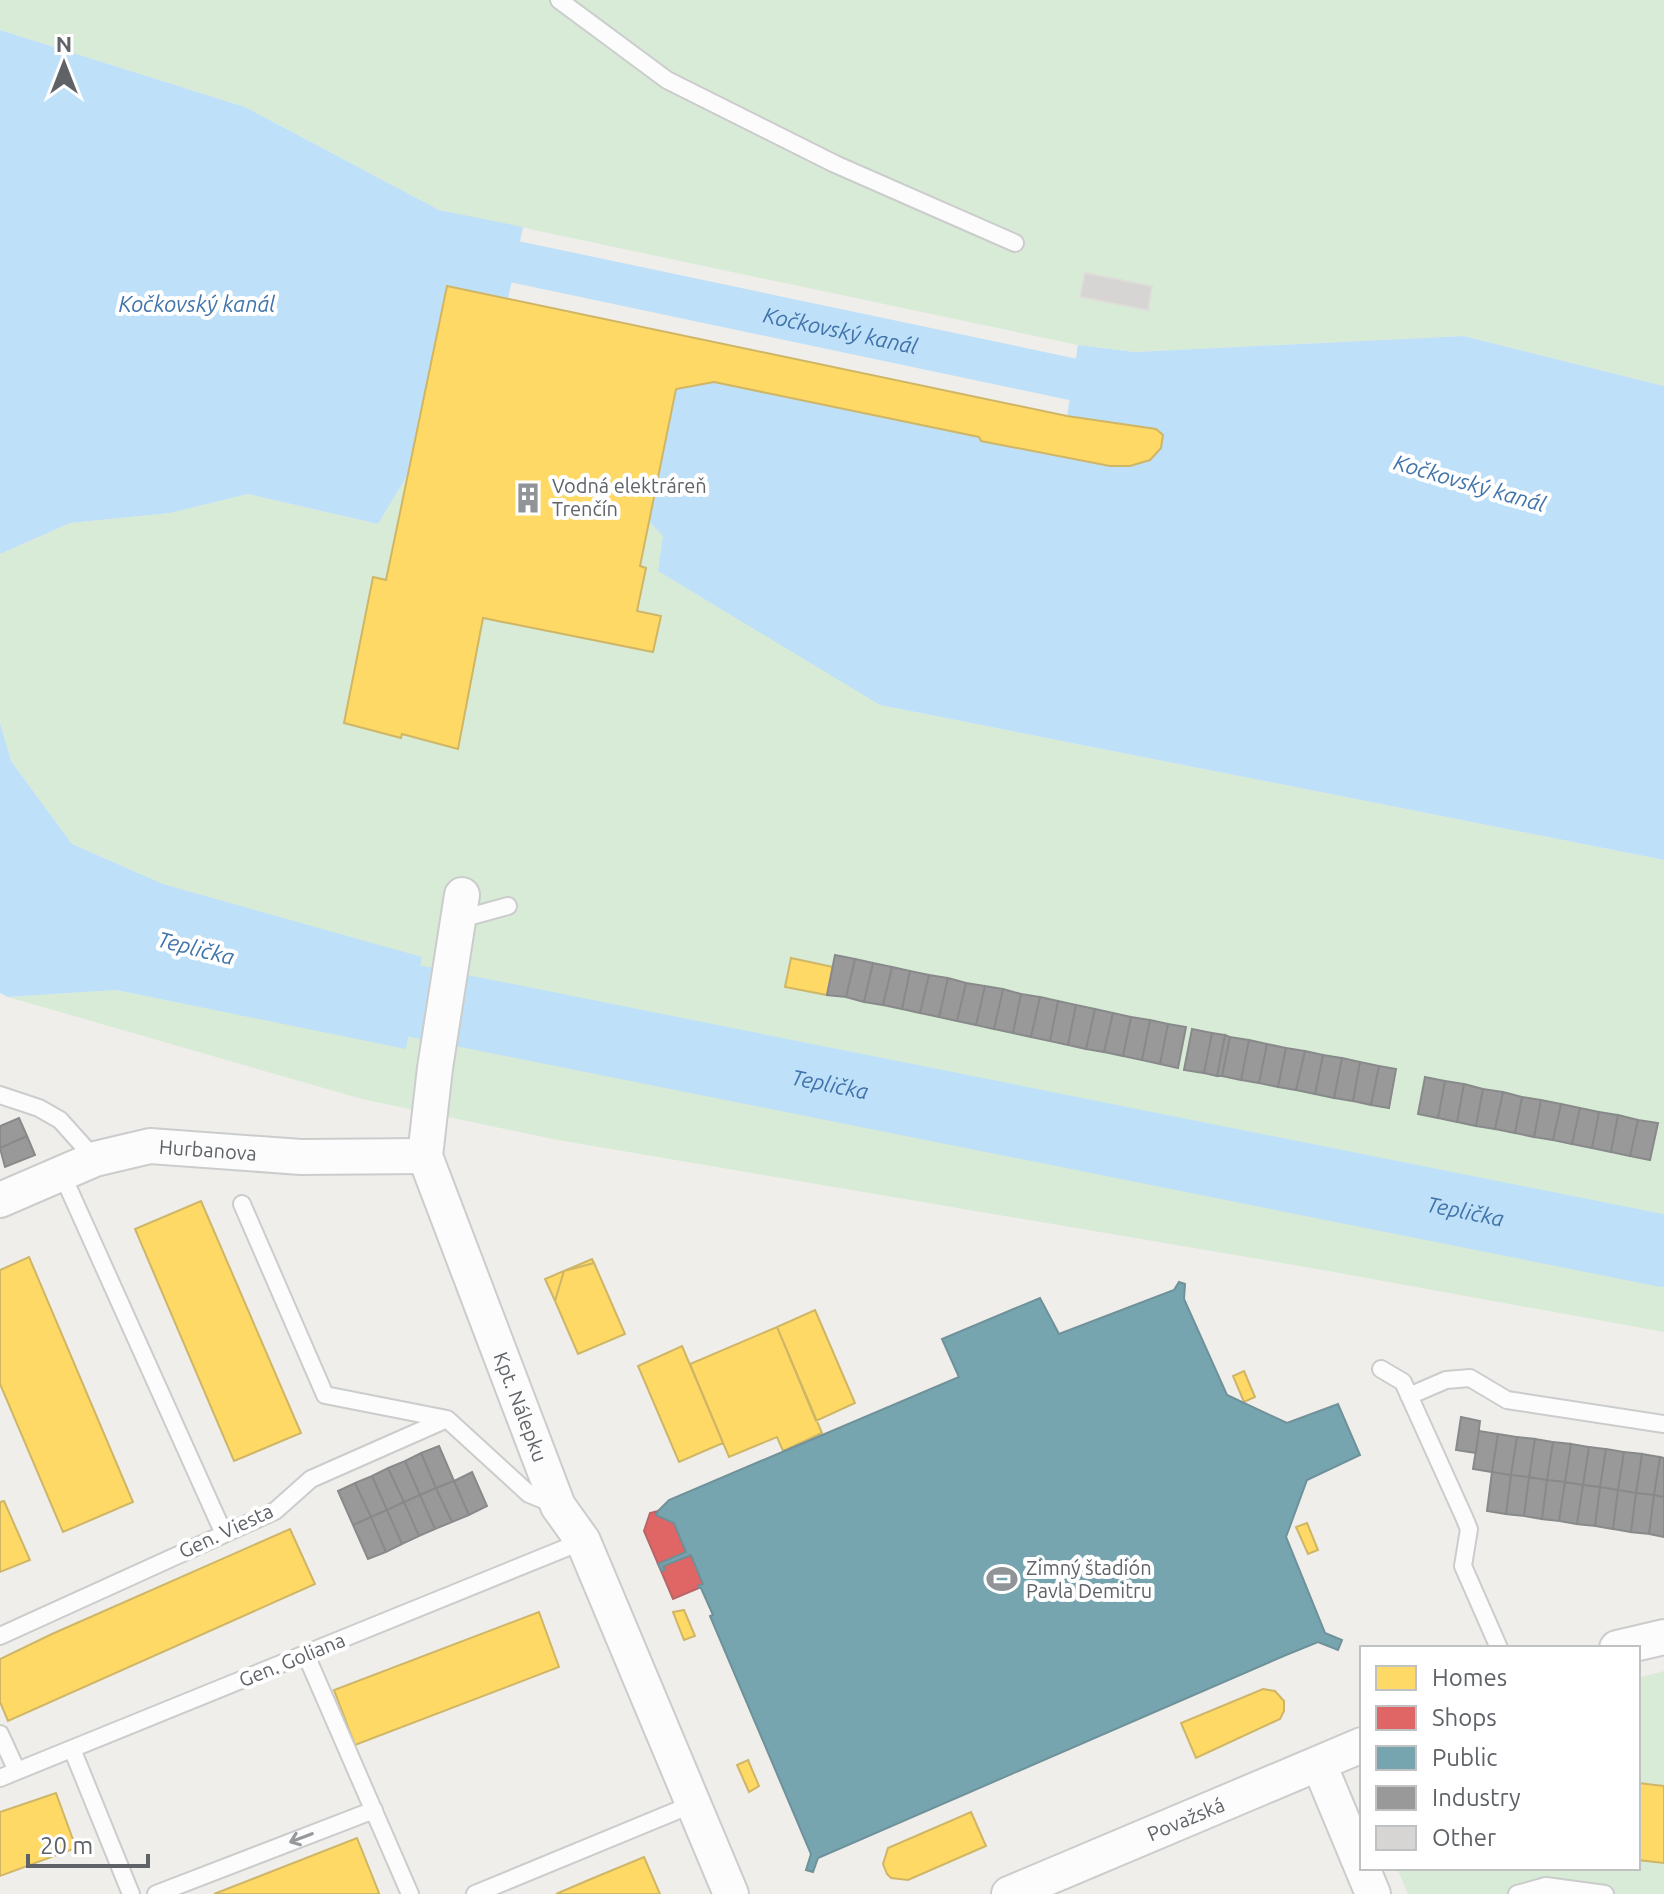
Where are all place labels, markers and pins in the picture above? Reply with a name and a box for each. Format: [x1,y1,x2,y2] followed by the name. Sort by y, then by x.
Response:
[552,474,707,520] place label: Vodná elektráreň Trenčín
[511,481,545,515] building icon: Vodná elektráreň Trenčín
[1026,1556,1152,1602] place label: Zimný štadión Pavla Demitru
[985,1562,1019,1596] sports icon: Zimný štadión Pavla Demitru

